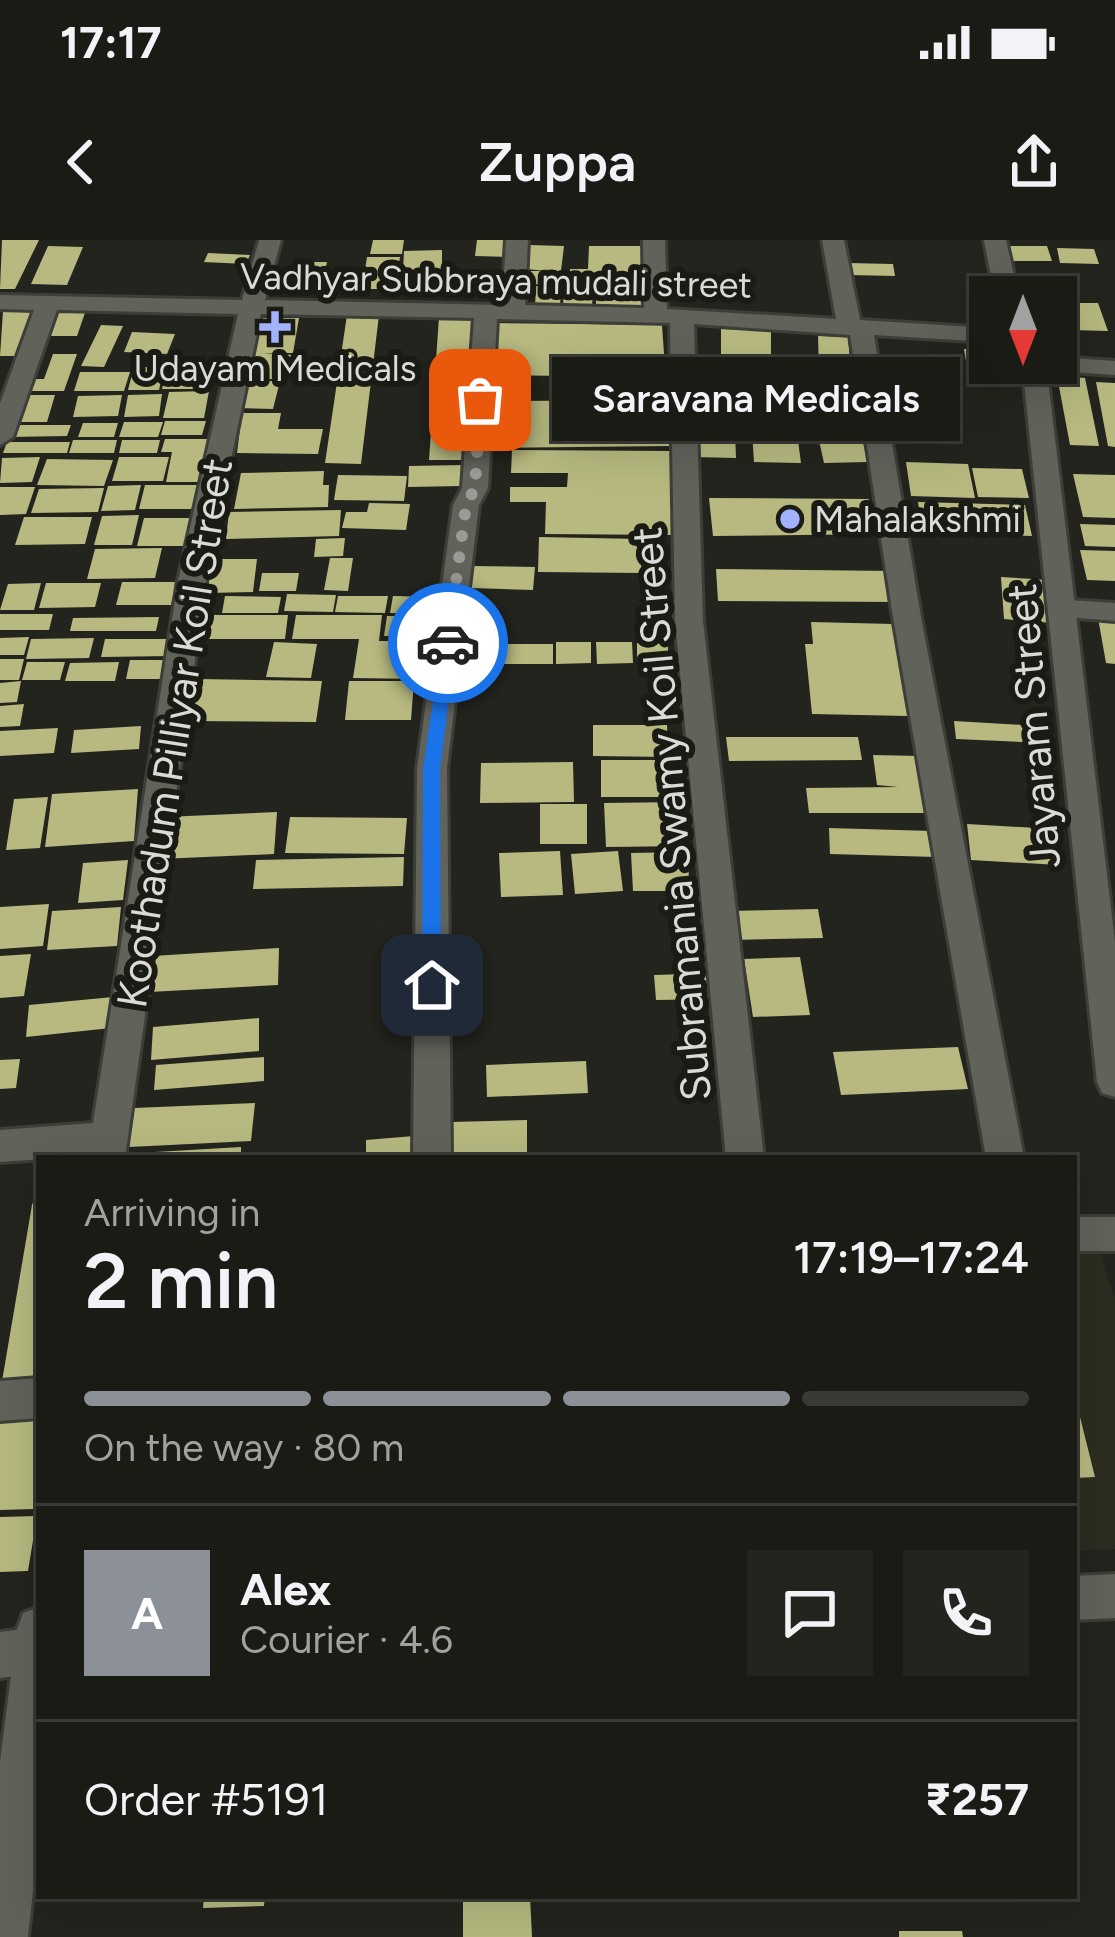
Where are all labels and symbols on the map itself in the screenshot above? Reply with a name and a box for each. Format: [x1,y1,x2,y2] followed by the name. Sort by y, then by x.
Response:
[240,255,752,306] street label: Vadhyar Subbraya mudali street
[969,276,1077,384] north arrow
[262,314,288,340] marker: Udayam Medicals
[133,347,417,390] place label: Udayam Medicals
[429,349,531,451] pin
[552,358,960,442] callout: Saravana Medicals
[106,455,243,1011] street label: Koothadum Pilliyar Koil Street
[814,498,1021,541] place label: Mahalakshmi
[777,506,803,532] marker: Mahalakshmi
[621,525,722,1103] street label: Subramania Swamy Koil Street
[996,582,1071,870] street label: Jayaram Street
[388,583,508,703] courier
[381,934,483,1036] pin

